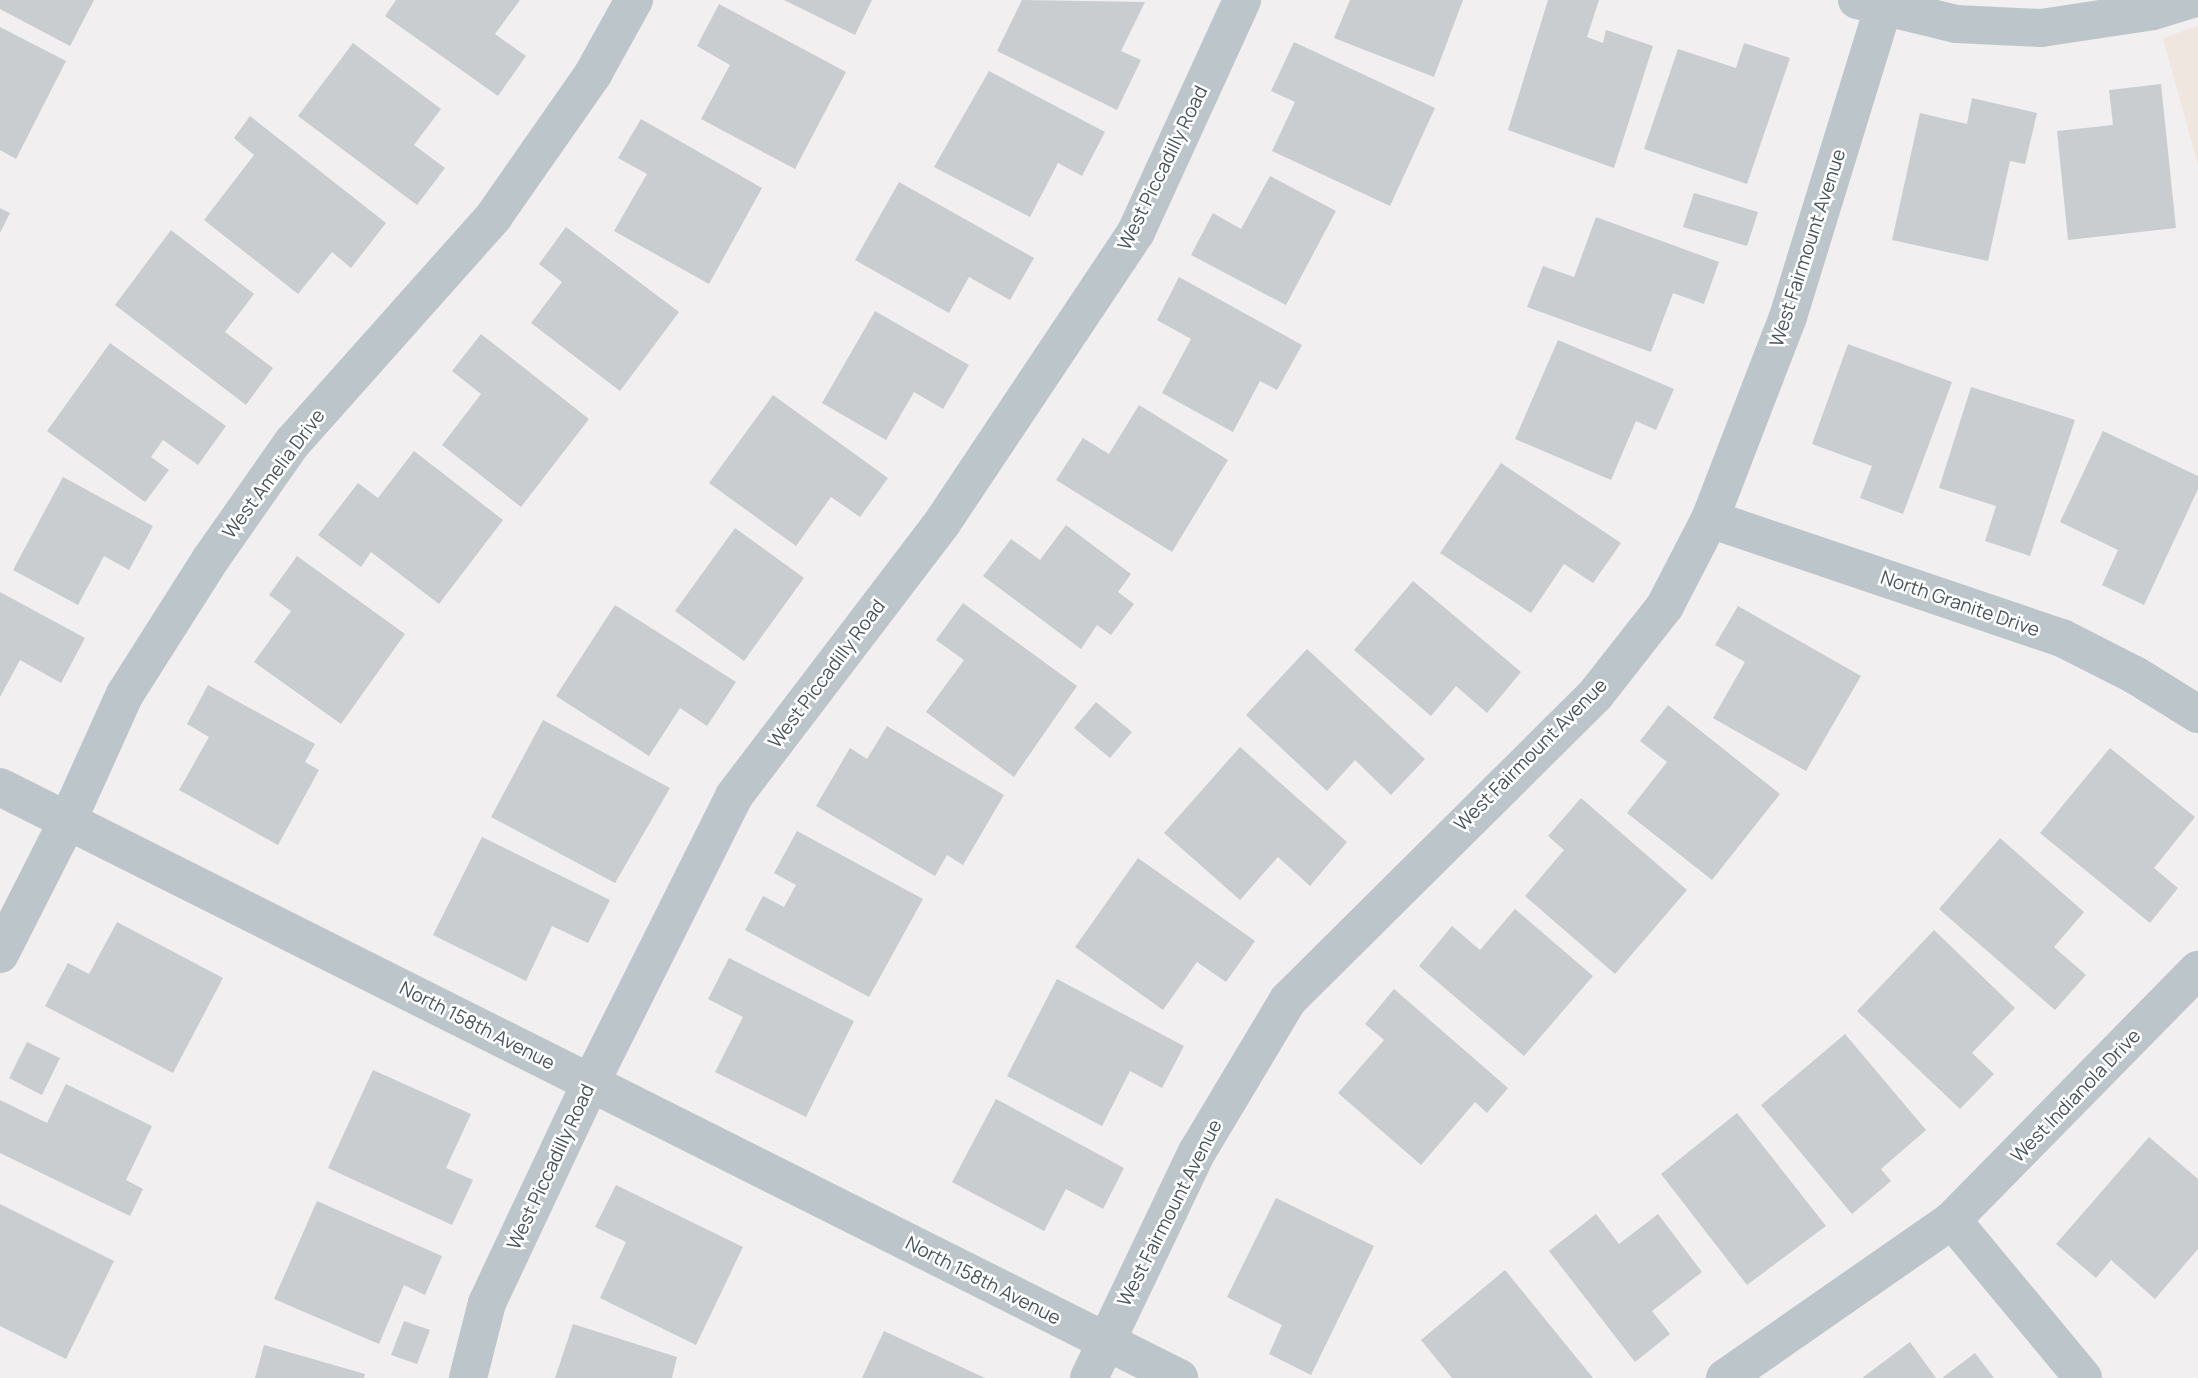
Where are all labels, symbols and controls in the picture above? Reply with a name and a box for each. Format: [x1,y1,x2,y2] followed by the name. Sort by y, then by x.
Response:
[1113,82,1213,254] street label: West Piccadilly Road
[1765,146,1851,350] street label: West Fairmount Avenue
[218,405,330,543] street label: West Amelia Drive
[1878,566,2042,642] street label: North Granite Drive
[764,595,890,753] street label: West Piccadilly Road
[1450,674,1612,836] street label: West Fairmount Avenue
[396,977,558,1075] street label: North 158th Avenue
[2006,1025,2146,1167] street label: West Indianola Drive
[503,1081,599,1253] street label: West Piccadilly Road
[1113,1116,1227,1310] street label: West Fairmount Avenue
[902,1232,1064,1330] street label: North 158th Avenue

